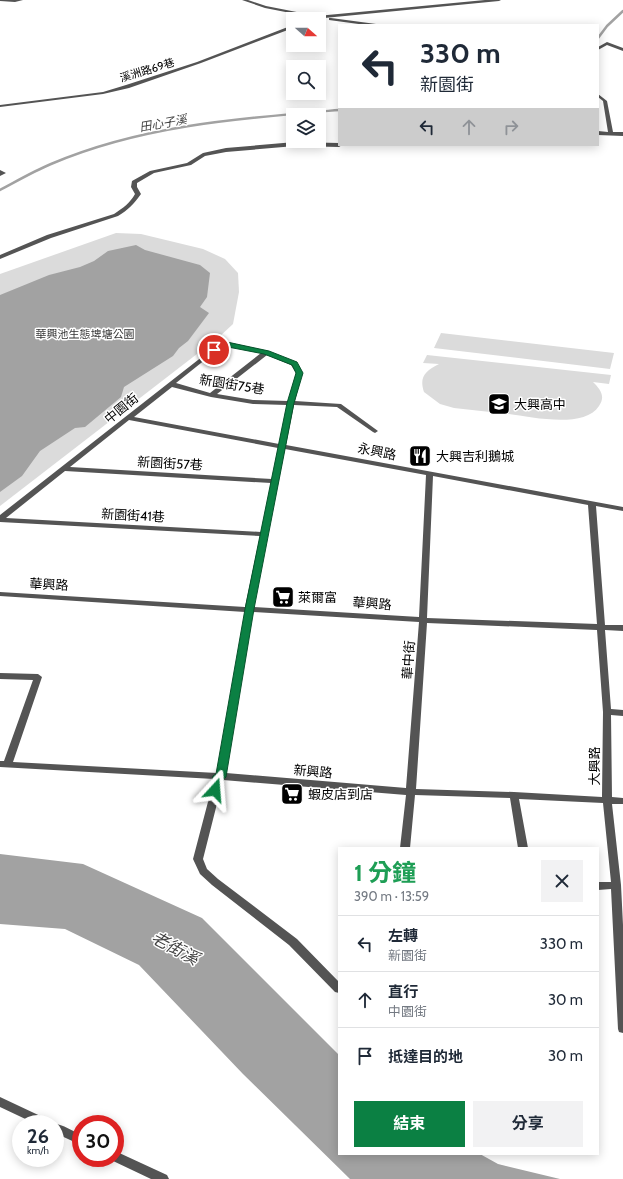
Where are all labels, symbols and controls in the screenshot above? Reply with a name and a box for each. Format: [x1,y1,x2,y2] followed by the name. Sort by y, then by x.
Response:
[286,12,326,52] north arrow
[286,12,326,148] map controls
[420,36,501,70] text: 330 m
[354,40,406,92] icon: left
[118,55,176,85] street label: 溪洲路69巷
[286,60,326,100] button: search
[420,74,474,96] text: 新園街
[286,108,326,148] button: layers
[138,111,190,135] water label: 田心子溪
[416,116,438,138] icon: left
[458,116,480,138] icon: ahead
[500,116,522,138] icon: right
[36,327,135,341] park label: 華興池生態埤塘公園
[197,333,231,367] pin
[203,339,225,361] icon: arrive
[198,371,266,397] street label: 新園街75巷
[101,390,141,426] street label: 中園街
[486,391,512,417] school or university icon: 大興高中
[514,396,566,412] place label: 大興高中
[356,439,398,463] street label: 永興路
[407,443,433,469] restaurant icon: 大興吉利鵝城
[436,448,514,464] place label: 大興吉利鵝城
[137,453,203,473] street label: 新園街57巷
[101,505,165,525] street label: 新園街41巷
[29,575,69,593] street label: 華興路
[270,584,296,610] supermarket icon: 萊爾富
[298,589,337,605] place label: 萊爾富
[352,594,392,612] street label: 華興路
[399,640,417,680] street label: 華中街
[586,746,602,786] street label: 大興路
[293,761,333,781] street label: 新興路
[194,769,236,811] position arrow
[279,781,305,807] supermarket icon: 蝦皮店到店
[308,786,373,802] place label: 蝦皮店到店
[354,858,416,887] text: 1 分鐘
[541,860,583,902] button: close
[354,888,429,904] text: 390 m · 13:59
[148,927,204,970] water label: 老街溪
[388,927,418,945] text: 左轉
[354,933,376,955] icon: left
[540,935,583,953] text: 330 m
[388,947,427,963] text: 新園街
[388,983,418,1001] text: 直行
[354,989,376,1011] icon: ahead
[548,991,583,1009] text: 30 m
[388,1003,427,1019] text: 中園街
[354,1045,376,1067] icon: arrive
[548,1047,583,1065] text: 30 m
[388,1048,463,1066] text: 抵達目的地
[354,1101,465,1147] button: 結束
[473,1101,583,1147] button: 分享
[72,1115,124,1167] speed limit sign: 30
[27,1124,49,1148] text: 26
[27,1144,49,1157] text: km/h

